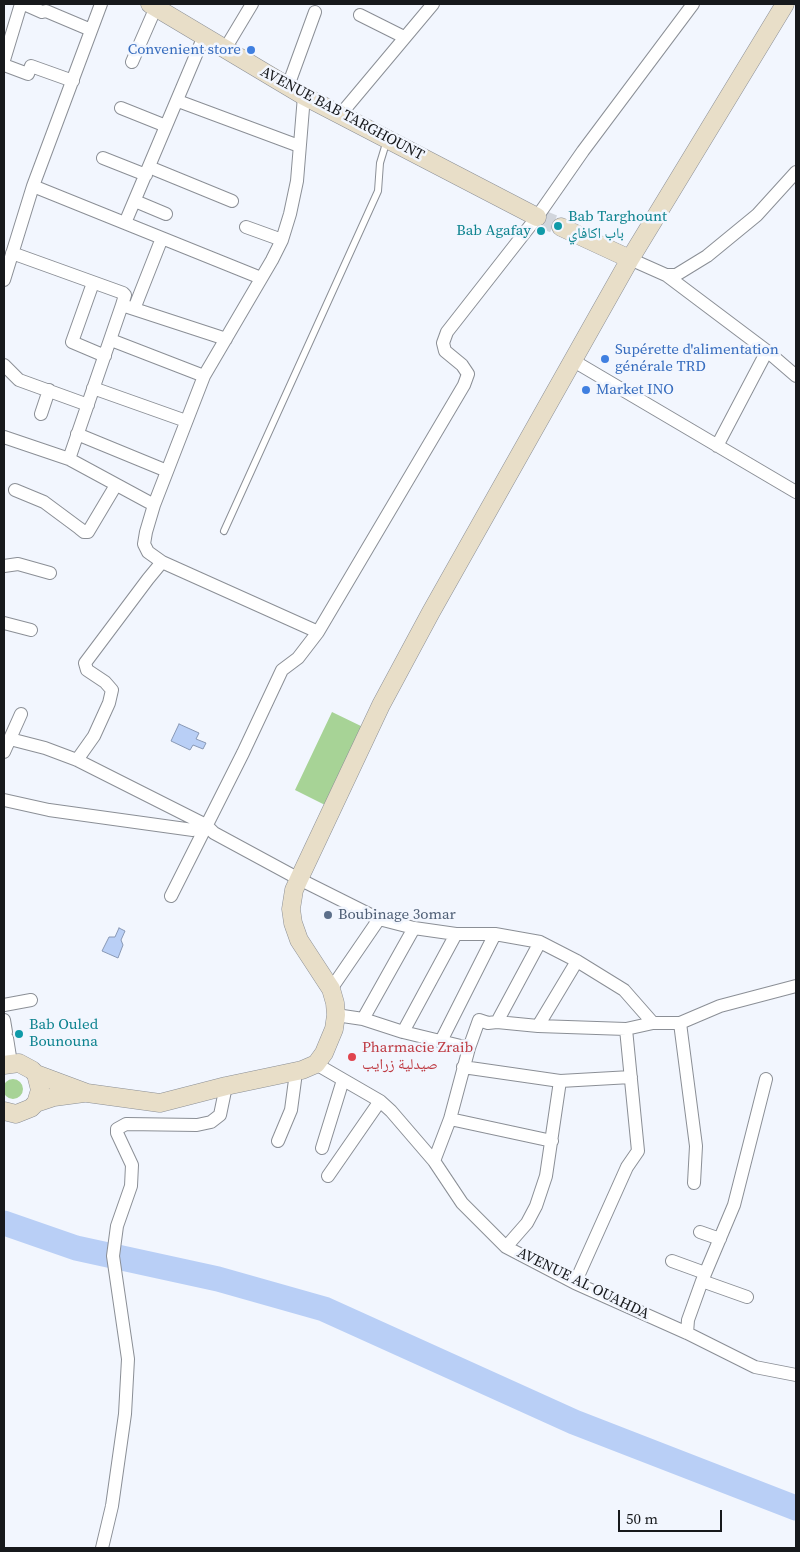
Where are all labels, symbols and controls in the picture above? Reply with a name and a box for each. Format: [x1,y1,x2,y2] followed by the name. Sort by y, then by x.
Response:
[128,41,241,59] place label: Convenient store
[245,44,257,56] marker: Convenient store
[257,63,427,165] street label: AVENUE BAB TARGHOUNT
[568,208,667,243] place label: Bab Targhount باب اكافاي
[552,220,564,232] marker: Bab Targhount باب اكافاي
[456,222,531,240] place label: Bab Agafay
[535,225,547,237] marker: Bab Agafay
[615,341,779,376] place label: Supérette d'alimentation générale TRD
[599,353,611,365] marker: Supérette d'alimentation générale TRD
[596,381,674,399] place label: Market INO
[580,384,592,396] marker: Market INO
[338,906,456,924] place label: Boubinage 3omar
[322,909,334,921] marker: Boubinage 3omar
[29,1016,98,1051] place label: Bab Ouled Bounouna
[13,1028,25,1040] marker: Bab Ouled Bounouna
[362,1039,473,1074] place label: Pharmacie Zraib صيدلية زرايب
[346,1051,358,1063] marker: Pharmacie Zraib صيدلية زرايب
[514,1244,652,1324] street label: AVENUE AL OUAHDA
[620,1500,724,1532] scale bar
[626,1508,658,1529] text: 50 m

